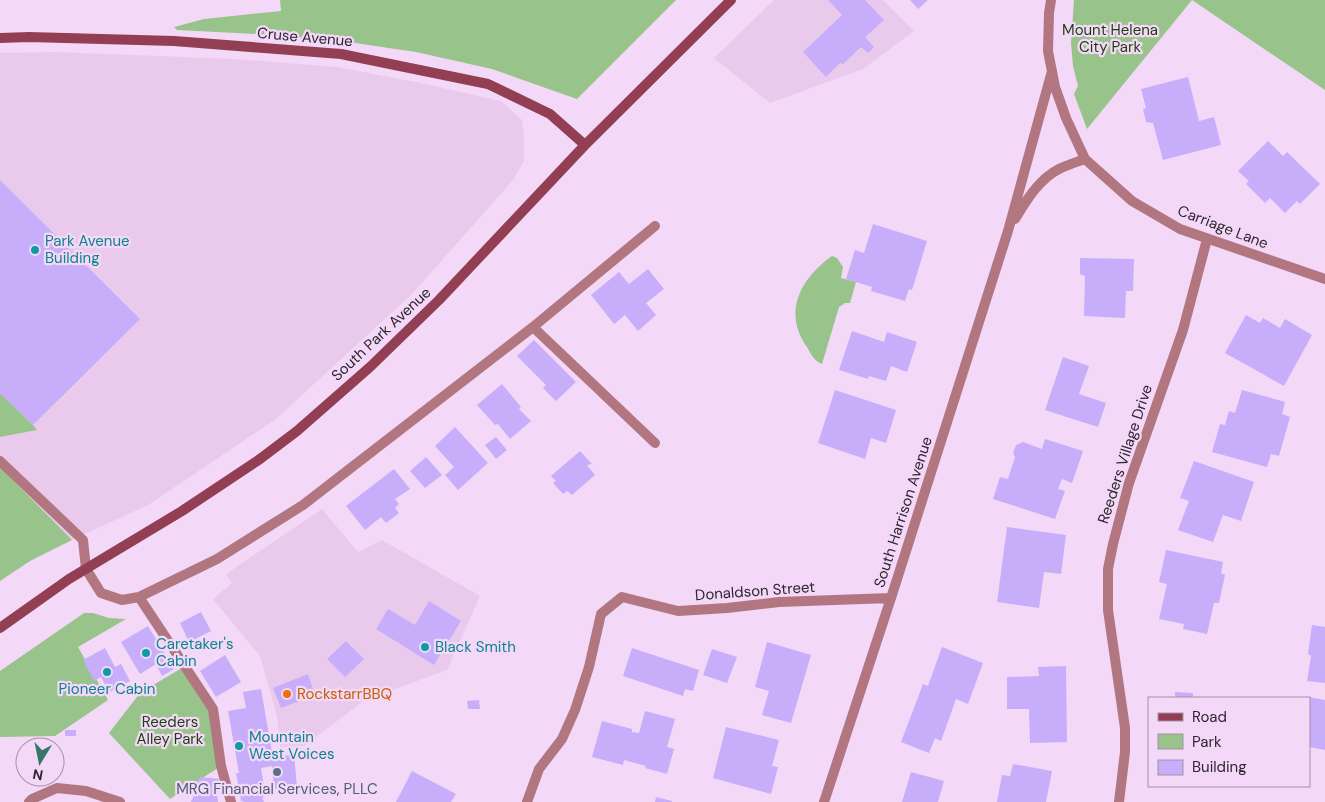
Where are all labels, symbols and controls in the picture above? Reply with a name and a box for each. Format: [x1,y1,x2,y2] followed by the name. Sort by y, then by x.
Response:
[1062,20,1158,57] park label: Mount Helena City Park
[256,23,354,51] street label: Cruse Avenue
[1175,201,1271,253] street label: Carriage Lane
[45,231,130,268] place label: Park Avenue Building
[29,244,41,256] marker: Park Avenue Building
[327,283,435,385] street label: South Park Avenue
[1093,382,1157,526] street label: Reeders Village Drive
[869,434,937,590] street label: South Harrison Avenue
[694,577,816,605] street label: Donaldson Street
[156,634,234,671] place label: Caretaker's Cabin
[435,637,516,657] place label: Black Smith
[419,641,431,653] marker: Black Smith
[140,647,152,659] marker: Caretaker's Cabin
[101,666,113,678] marker: Pioneer Cabin
[59,679,155,699] place label: Pioneer Cabin
[297,684,392,704] place label: RockstarrBBQ
[281,688,293,700] marker: RockstarrBBQ
[1148,697,1310,787] legend
[1192,707,1227,727] text: Road
[137,712,204,749] park label: Reeders Alley Park
[249,727,335,764] place label: Mountain West Voices
[1192,732,1222,752] text: Park
[15,737,65,787] north arrow
[233,740,245,752] marker: Mountain West Voices
[1192,757,1247,777] text: Building
[31,765,44,785] text: N
[271,766,283,778] marker: MRG Financial Services, PLLC
[176,779,378,799] place label: MRG Financial Services, PLLC

